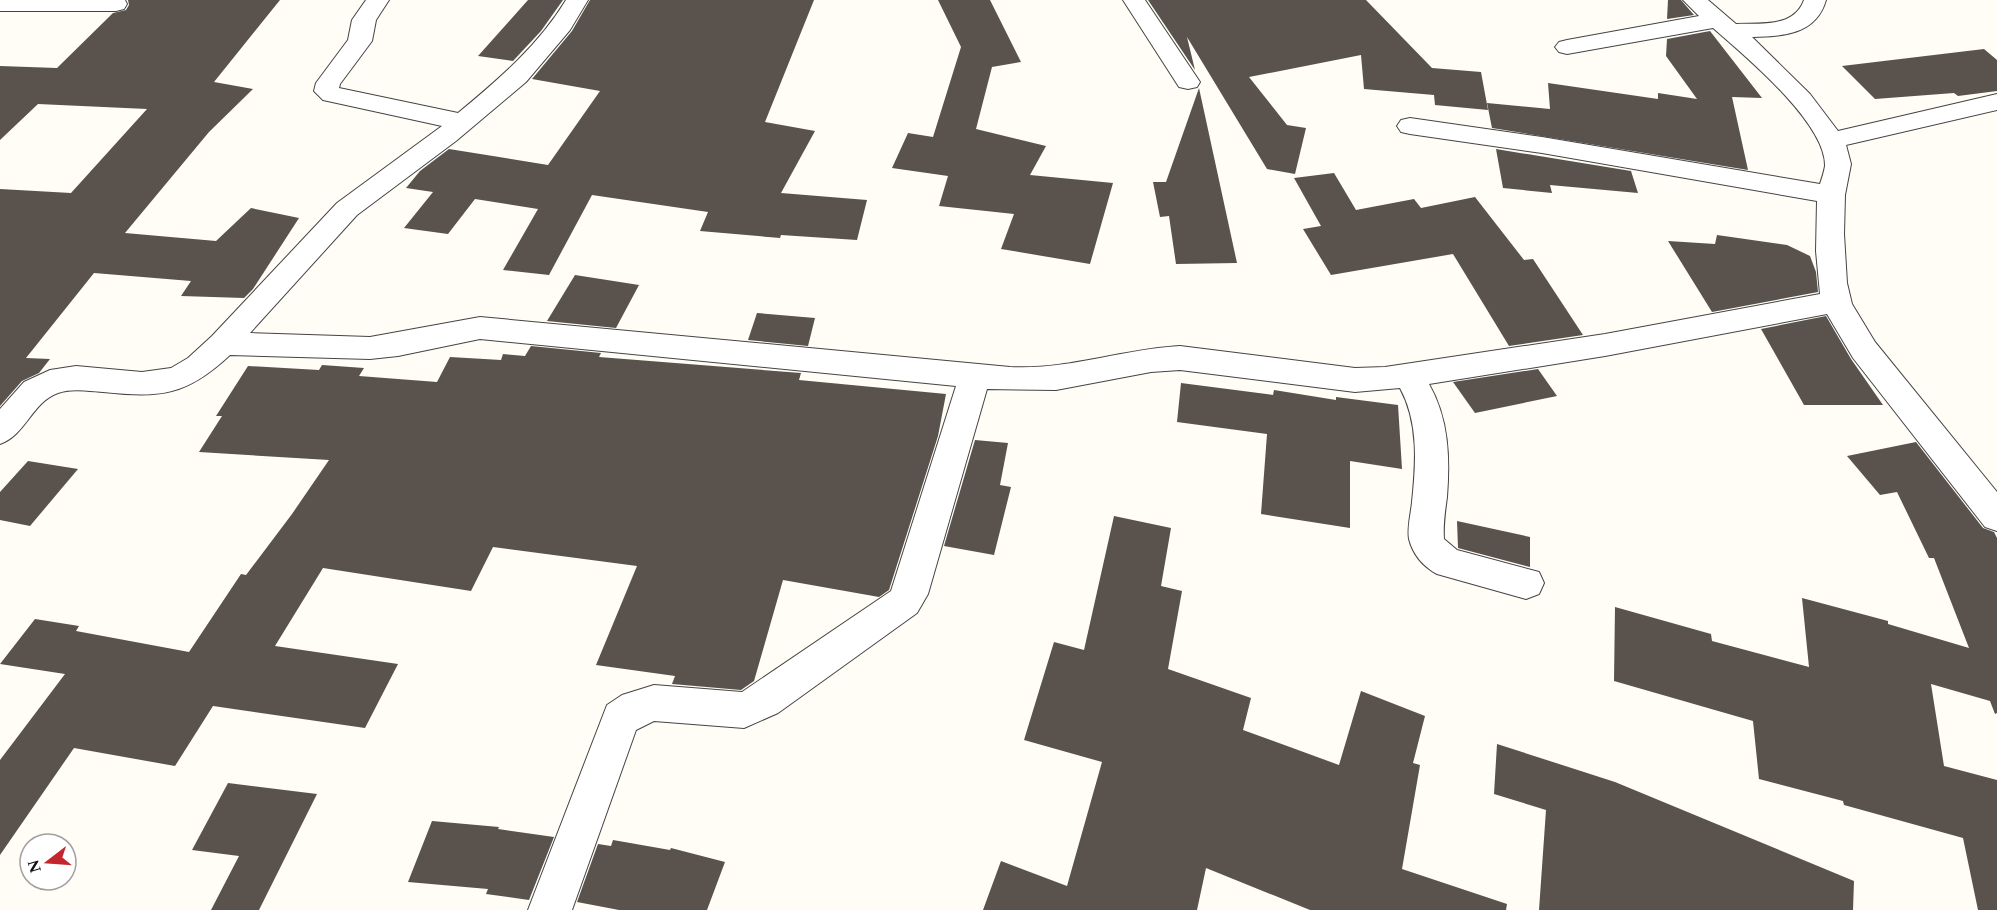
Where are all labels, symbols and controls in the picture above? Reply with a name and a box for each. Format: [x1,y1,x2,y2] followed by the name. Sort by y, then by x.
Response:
[18,832,78,892] north arrow
[21,856,48,876] text: N

